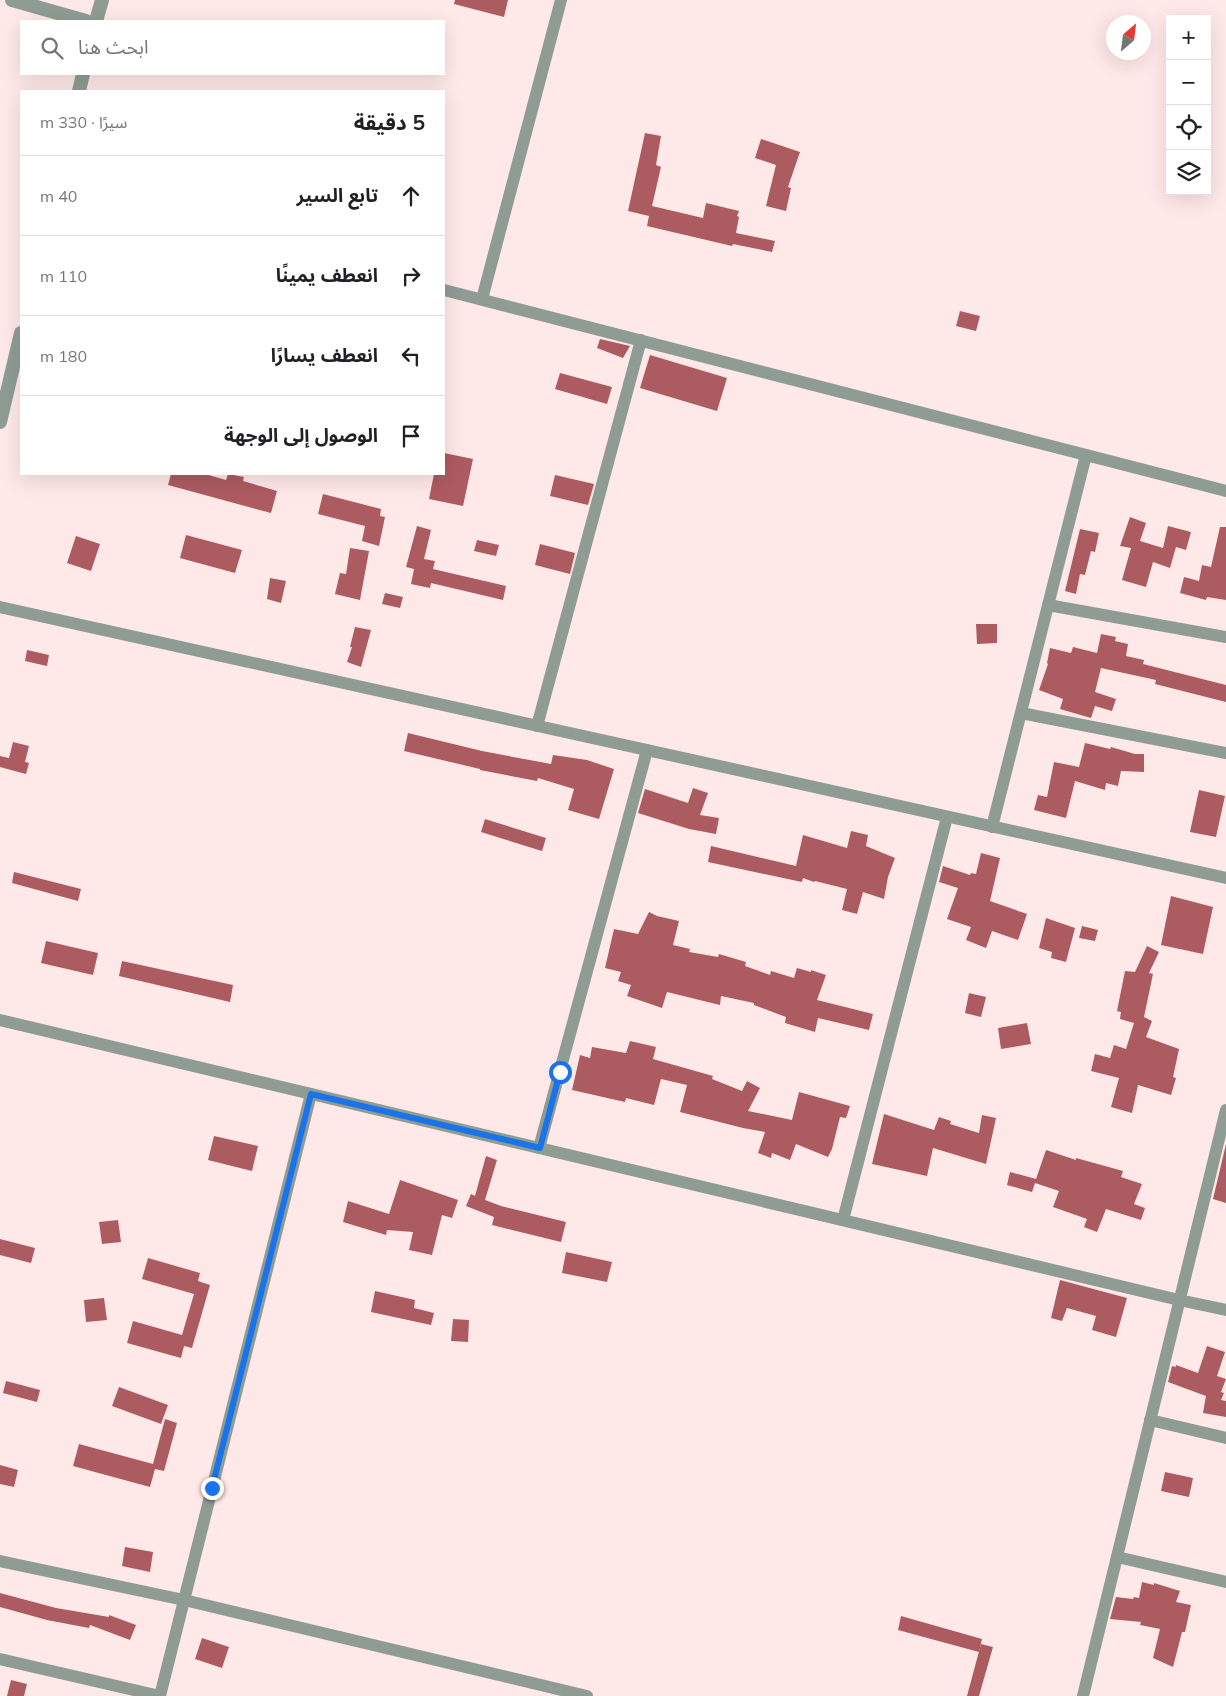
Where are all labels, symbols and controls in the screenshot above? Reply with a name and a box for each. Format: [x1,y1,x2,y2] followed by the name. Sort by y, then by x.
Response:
[1106,15,1151,60] north arrow
[1166,15,1211,195] map controls
[1166,15,1211,60] button: +
[20,20,445,75] search box
[38,34,66,62] icon: search
[78,35,148,59] text: ابحث هنا
[1166,60,1211,105] button: −
[1166,105,1211,150] button: locate
[354,109,425,135] text: 5 دقيقة
[40,112,127,132] text: سيرًا · 330 m
[1166,150,1211,195] button: layers
[397,182,425,210] icon: ahead
[297,183,378,207] text: تابع السير
[40,186,77,206] text: 40 m
[397,262,425,290] icon: right
[276,263,378,287] text: انعطف يمينًا
[40,266,87,286] text: 110 m
[397,342,425,370] icon: left
[271,343,378,367] text: انعطف يسارًا
[40,346,87,366] text: 180 m
[397,422,425,450] icon: arrive
[224,423,378,447] text: الوصول إلى الوجهة
[549,1061,572,1084] route start
[201,1477,224,1500] route end

